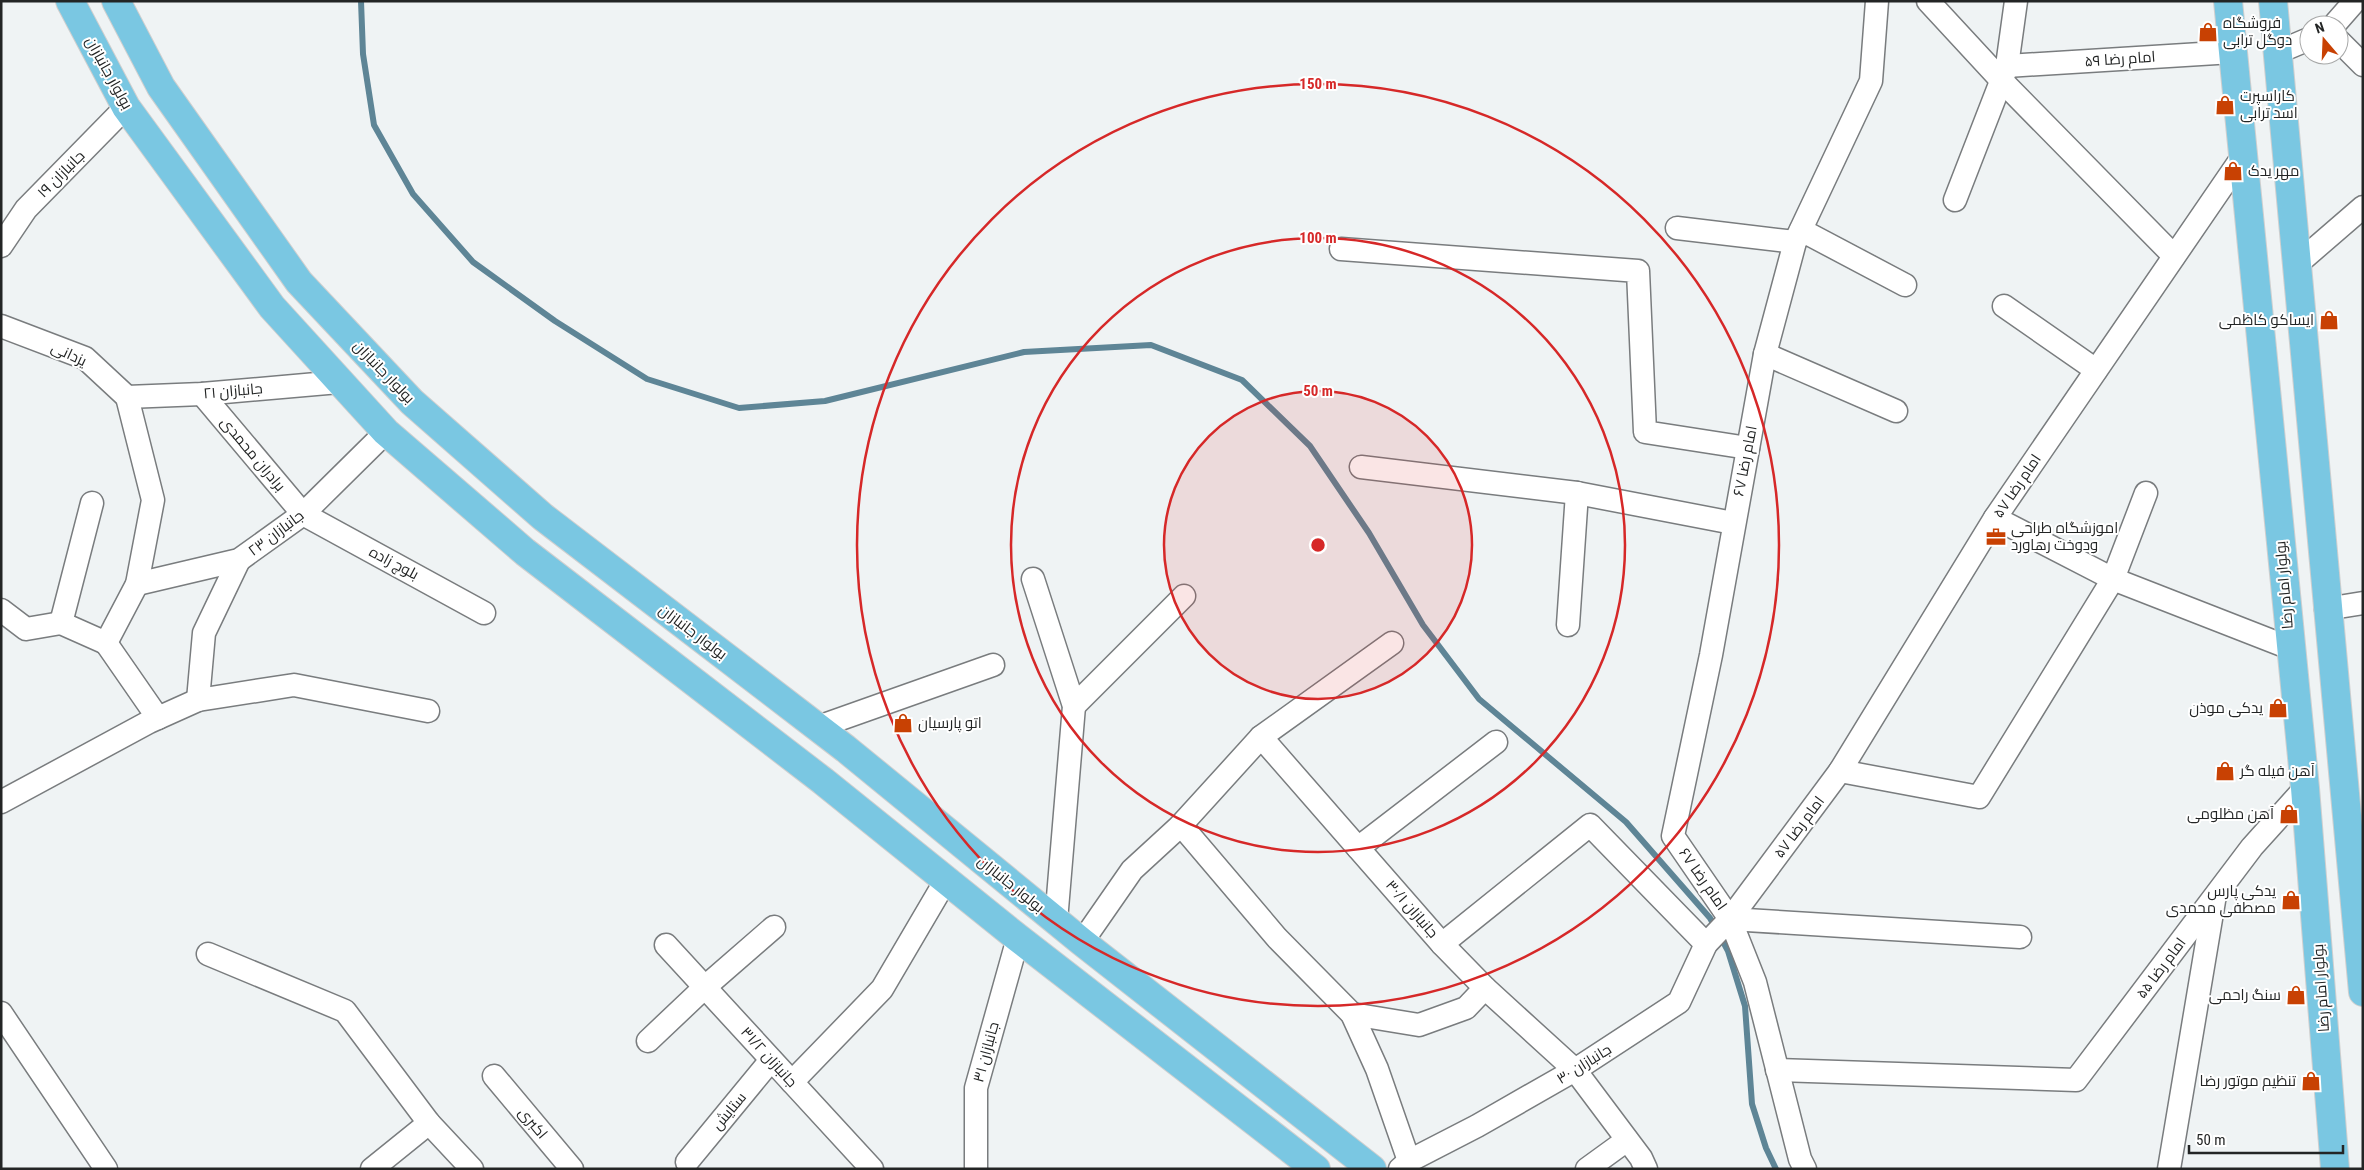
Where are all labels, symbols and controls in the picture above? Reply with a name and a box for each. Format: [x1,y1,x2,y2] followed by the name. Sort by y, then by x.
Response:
[2223,14,2292,50] place label: فروشگاه دوگل ترابی
[2299,15,2349,65] north arrow
[2313,19,2326,37] text: N
[2197,21,2219,43] shop icon: فروشگاه دوگل ترابی
[81,33,136,113] street label: بولوار جانبازان
[2084,48,2156,71] street label: امام رضا ۵۹
[1299,75,1337,93] text: 150 m
[2240,87,2298,123] place label: کاراسپرت اسد ترابی
[2214,94,2236,116] shop icon: کاراسپرت اسد ترابی
[34,147,89,202] street label: جانبازان ۱۹
[2222,160,2244,182] shop icon: مهر یدک
[2248,162,2299,181] place label: مهر یدک
[1299,229,1337,247] text: 100 m
[2318,309,2340,331] shop icon: ایساکو کاظمی
[2219,311,2314,330] place label: ایساکو کاظمی
[349,337,418,408] street label: بولوار جانبازان
[48,338,90,371] street label: یزدانی
[203,379,264,404] street label: جانبازان ۲۱
[1303,382,1333,400] text: 50 m
[216,413,289,495] street label: برادران محمدی
[1729,424,1762,498] street label: امام رضا ۶۷
[1989,451,2046,522] street label: امام رضا ۵۷
[245,506,308,561] street label: جانبازان ۲۳
[2011,519,2118,554] place label: اموزشگاه طراحی ودوخت رهاورد
[1985,526,2007,548] office icon: اموزشگاه طراحی ودوخت رهاورد
[1309,536,1327,554] centre of rings
[2271,540,2298,630] street label: بولوار امام رضا
[365,543,422,585] street label: بلوچ زاده
[655,601,731,664] street label: بولوار جانبازان
[2267,697,2289,719] shop icon: یدکی موذن
[2189,699,2263,718] place label: یدکی موذن
[892,712,914,734] shop icon: اتو پارسیان
[918,714,982,733] place label: اتو پارسیان
[2214,760,2236,782] shop icon: آهن فیله گر
[2239,762,2315,781] place label: آهن فیله گر
[1770,793,1829,862] street label: امام رضا ۵۷
[2278,803,2300,825] shop icon: آهن مظلومی
[2187,805,2274,824] place label: آهن مظلومی
[1674,845,1731,914] street label: امام رضا ۶۷
[973,852,1048,917] street label: بولوار جانبازان
[1381,876,1442,942] street label: جانبازان ۳۰/۱
[2166,882,2276,918] place label: یدکی پارس مصطفی محمدی
[2280,889,2302,911] shop icon: یدکی پارس مصطفی محمدی
[2132,934,2190,1003] street label: امام رضا ۵۵
[2309,943,2334,1033] street label: بولوار امام رضا
[2285,984,2307,1006] shop icon: سنگ راحمی
[2209,986,2281,1005] place label: سنگ راحمی
[969,1020,1004,1084] street label: جانبازان ۳۱
[736,1023,801,1092] street label: جانبازان ۳۱/۲
[1553,1040,1615,1089] street label: جانبازان ۳۰
[2300,1070,2322,1092] shop icon: تنظیم موتور رضا
[2200,1072,2296,1091] place label: تنظیم موتور رضا
[708,1088,751,1134] street label: ستایش
[514,1104,551,1143] street label: اکبری
[2189,1122,2343,1154] scale bar
[2196,1131,2226,1149] text: 50 m

